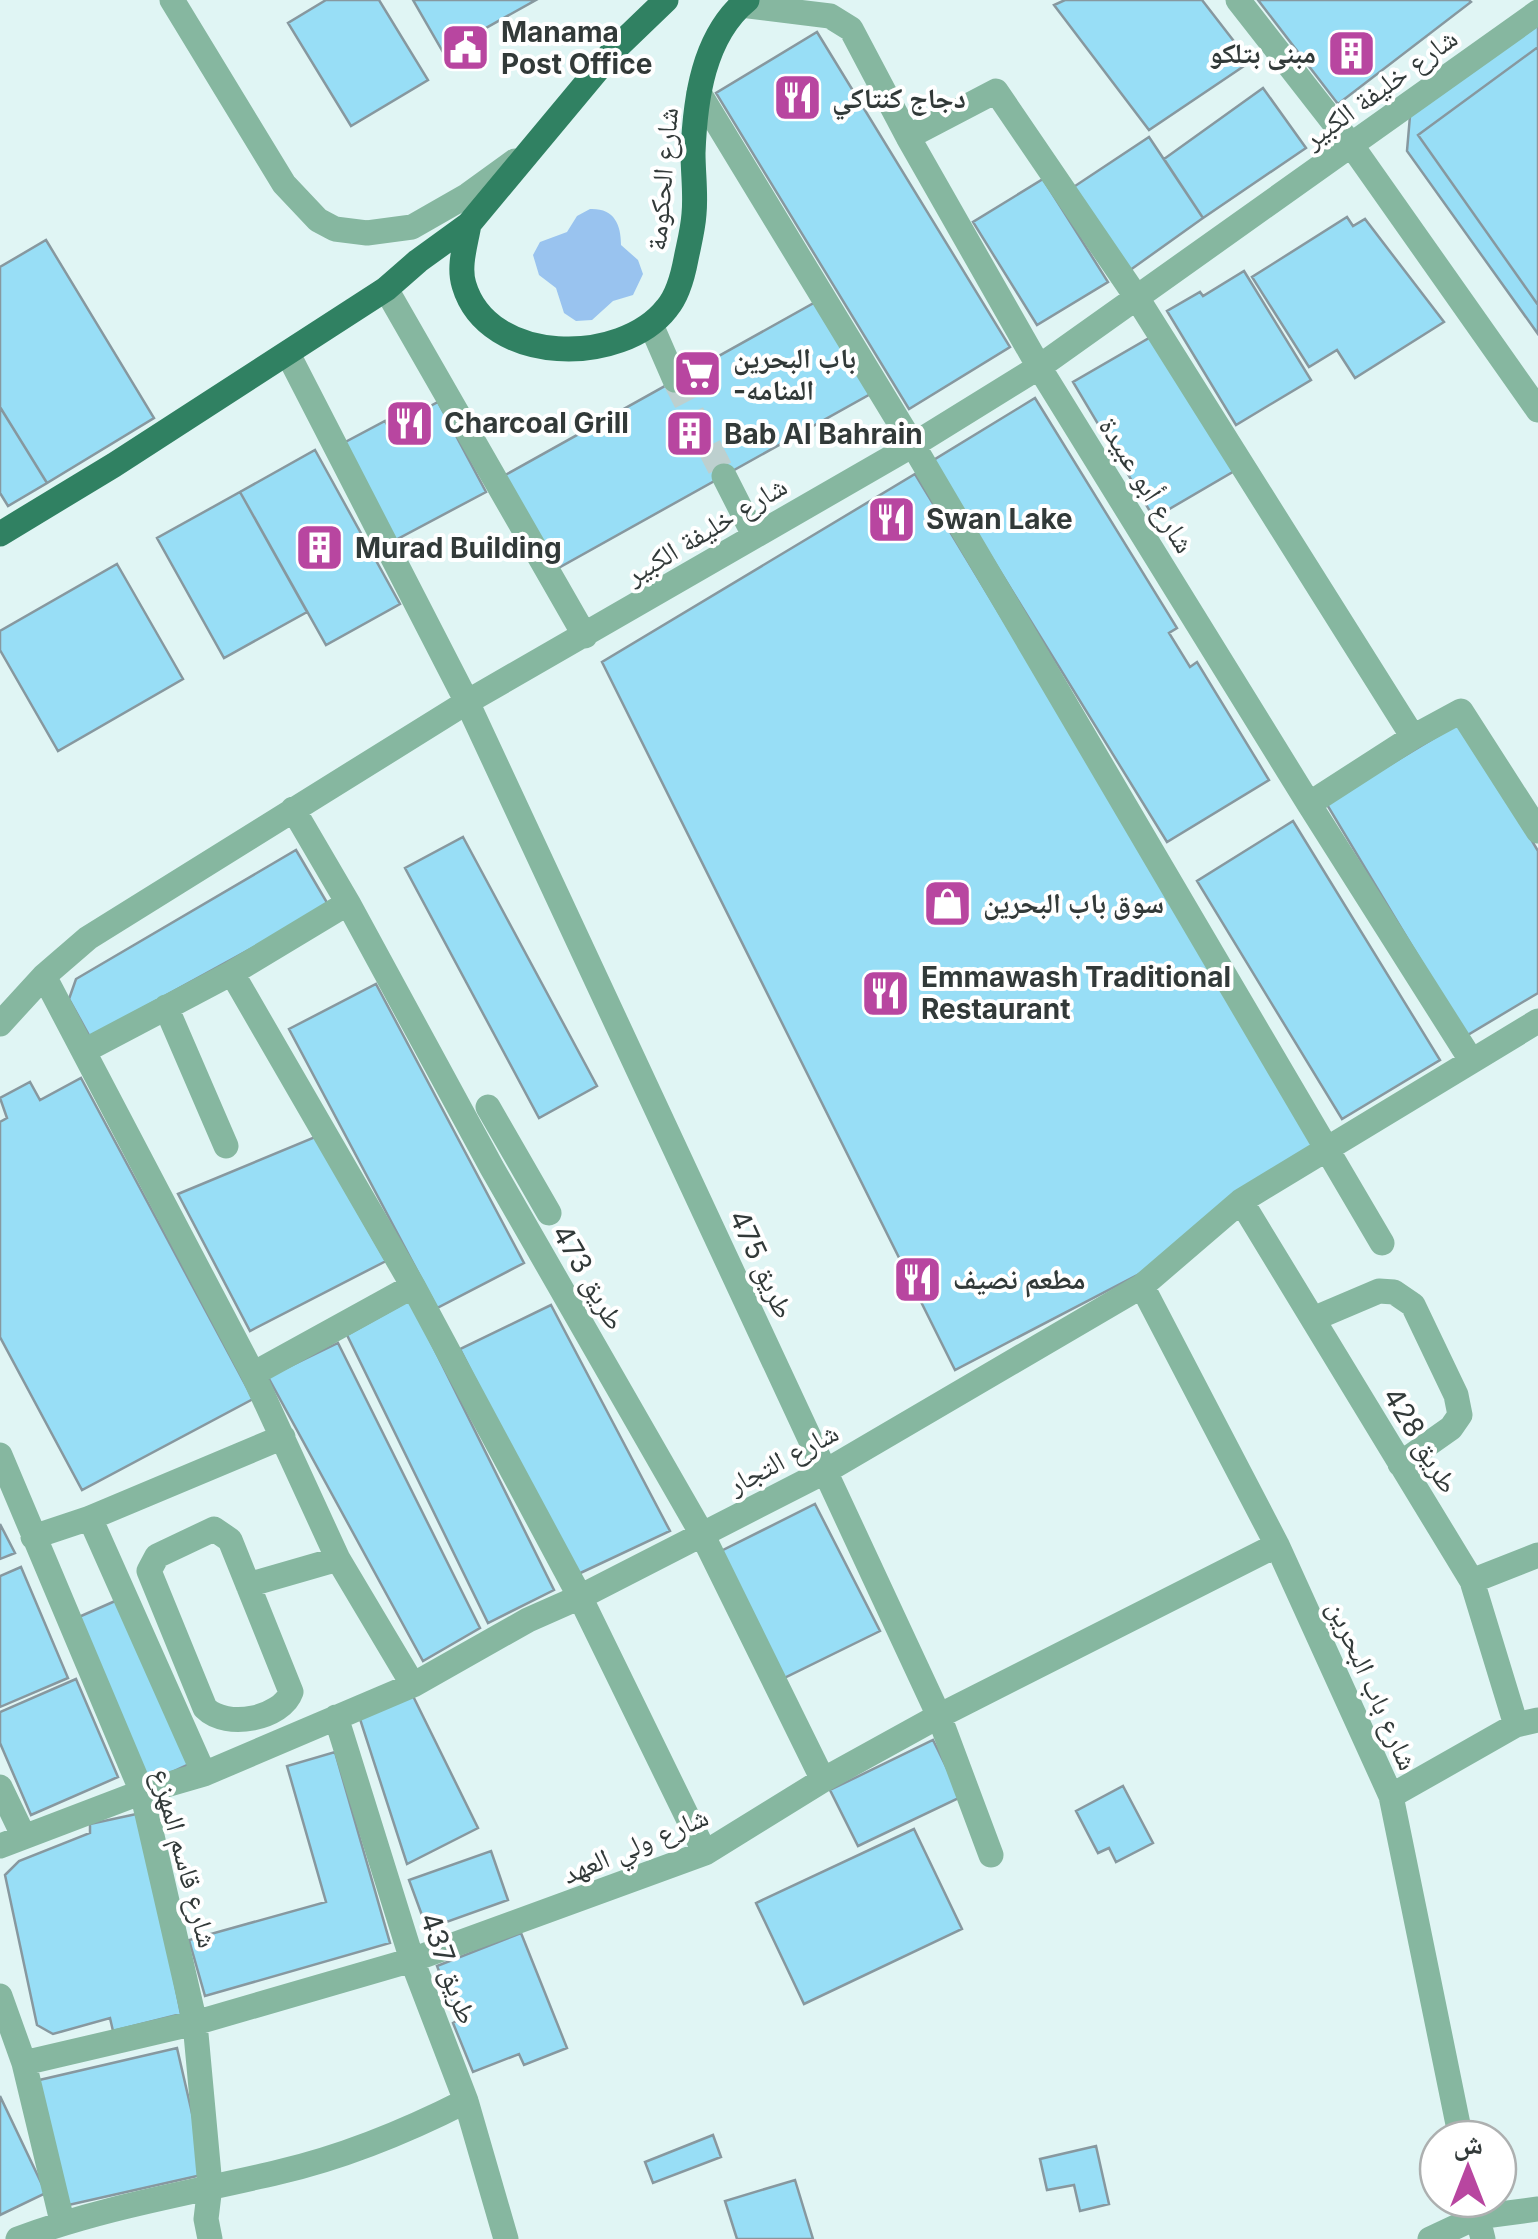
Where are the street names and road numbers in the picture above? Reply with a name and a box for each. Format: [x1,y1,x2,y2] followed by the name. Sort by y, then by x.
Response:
[1295,21,1464,157] street label: شارع خليفة الكبير
[639,106,686,252] street label: شارع الحكومة
[1091,411,1202,560] street label: شارع أبو عبيدة
[618,468,793,593] street label: شارع خليفة الكبير
[721,1204,802,1324] street label: طريق 475
[544,1218,633,1336] street label: طريق 473
[1375,1381,1466,1500] street label: طريق 428
[721,1415,845,1503] street label: شارع التجار
[1320,1595,1426,1776] street label: شارع باب البحرين
[143,1765,225,1952] street label: شارع قاسم المهزع
[557,1799,716,1897] street label: شارع ولي العهد
[412,1907,485,2029] street label: طريق 437

